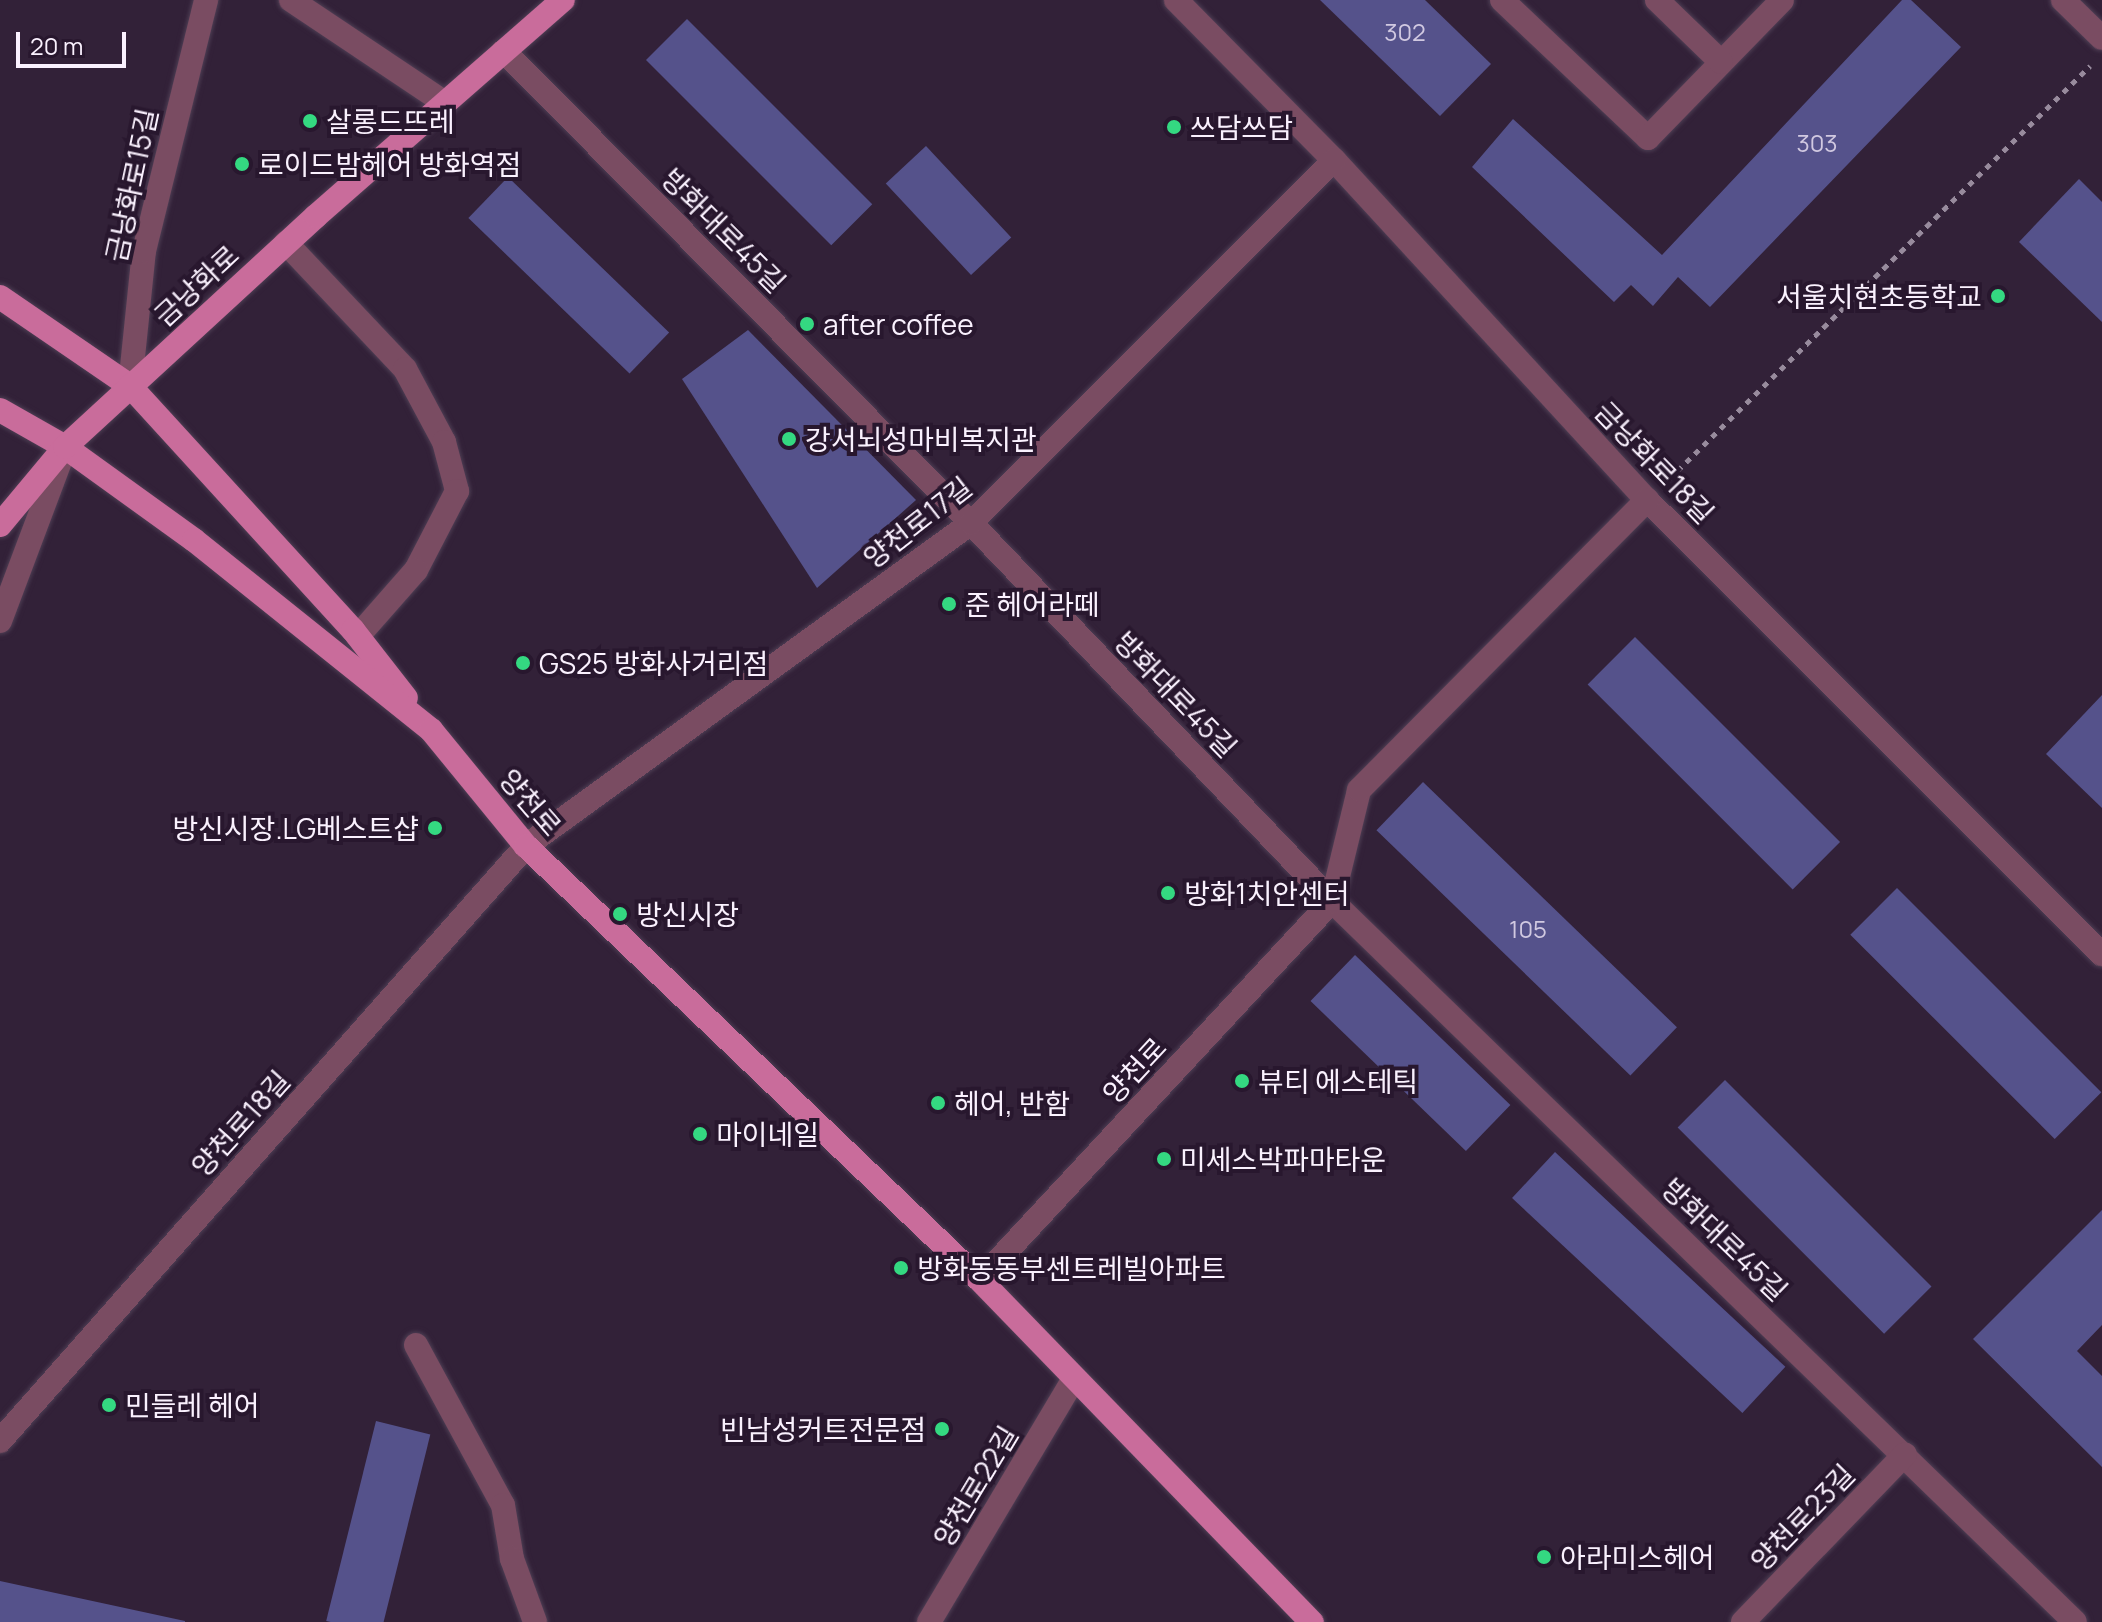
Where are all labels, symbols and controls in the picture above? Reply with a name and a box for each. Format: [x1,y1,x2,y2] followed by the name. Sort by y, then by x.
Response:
[20,16,130,66] scale bar
[1384,18,1426,46] house number: 302
[30,29,83,62] text: 20 m
[326,104,455,138] place label: 살롱드뜨레
[98,105,164,265] street label: 금낭화로15길
[1190,110,1293,144] place label: 쓰담쓰담
[301,112,319,130] marker: 살롱드뜨레
[1165,118,1183,136] marker: 쓰담쓰담
[1796,129,1838,157] house number: 303
[258,147,521,181] place label: 로이드밤헤어 방화역점
[233,155,251,173] marker: 로이드밤헤어 방화역점
[655,161,793,299] street label: 방화대로45길
[147,238,245,332] street label: 금낭화로
[1776,279,1982,313] place label: 서울치현초등학교
[1989,287,2007,305] marker: 서울치현초등학교
[823,307,974,341] place label: after coffee
[798,315,816,333] marker: after coffee
[1589,394,1721,530] street label: 금낭화로18길
[805,422,1037,456] place label: 강서뇌성마비복지관
[780,430,798,448] marker: 강서뇌성마비복지관
[856,469,978,575] street label: 양천로17길
[965,587,1099,621] place label: 준 헤어라떼
[940,595,958,613] marker: 준 헤어라떼
[1108,624,1244,764] street label: 방화대로45길
[539,646,768,680] place label: GS25 방화사거리점
[514,654,532,672] marker: GS25 방화사거리점
[493,762,569,842] street label: 양천로
[172,811,419,845] place label: 방신시장.LG베스트샵
[426,819,444,837] marker: 방신시장.LG베스트샵
[1184,876,1349,910] place label: 방화1치안센터
[1159,884,1177,902] marker: 방화1치안센터
[636,897,739,931] place label: 방신시장
[611,905,629,923] marker: 방신시장
[1509,915,1547,943] house number: 105
[1095,1030,1173,1110] street label: 양천로
[184,1063,296,1183] street label: 양천로18길
[1258,1064,1418,1098] place label: 뷰티 에스테틱
[1233,1072,1251,1090] marker: 뷰티 에스테틱
[954,1086,1070,1120] place label: 헤어, 반함
[929,1094,947,1112] marker: 헤어, 반함
[716,1117,819,1151] place label: 마이네일
[691,1125,709,1143] marker: 마이네일
[1180,1142,1386,1176] place label: 미세스박파마타운
[1155,1150,1173,1168] marker: 미세스박파마타운
[1655,1171,1795,1307] street label: 방화대로45길
[917,1251,1226,1285] place label: 방화동동부센트레빌아파트
[892,1259,910,1277] marker: 방화동동부센트레빌아파트
[125,1388,259,1422] place label: 민들레 헤어
[100,1396,118,1414] marker: 민들레 헤어
[720,1412,926,1446] place label: 빈남성커트전문점
[926,1420,1024,1552] street label: 양천로22길
[933,1420,951,1438] marker: 빈남성커트전문점
[1743,1457,1861,1577] street label: 양천로23길
[1560,1540,1715,1574] place label: 아라미스헤어
[1535,1548,1553,1566] marker: 아라미스헤어

